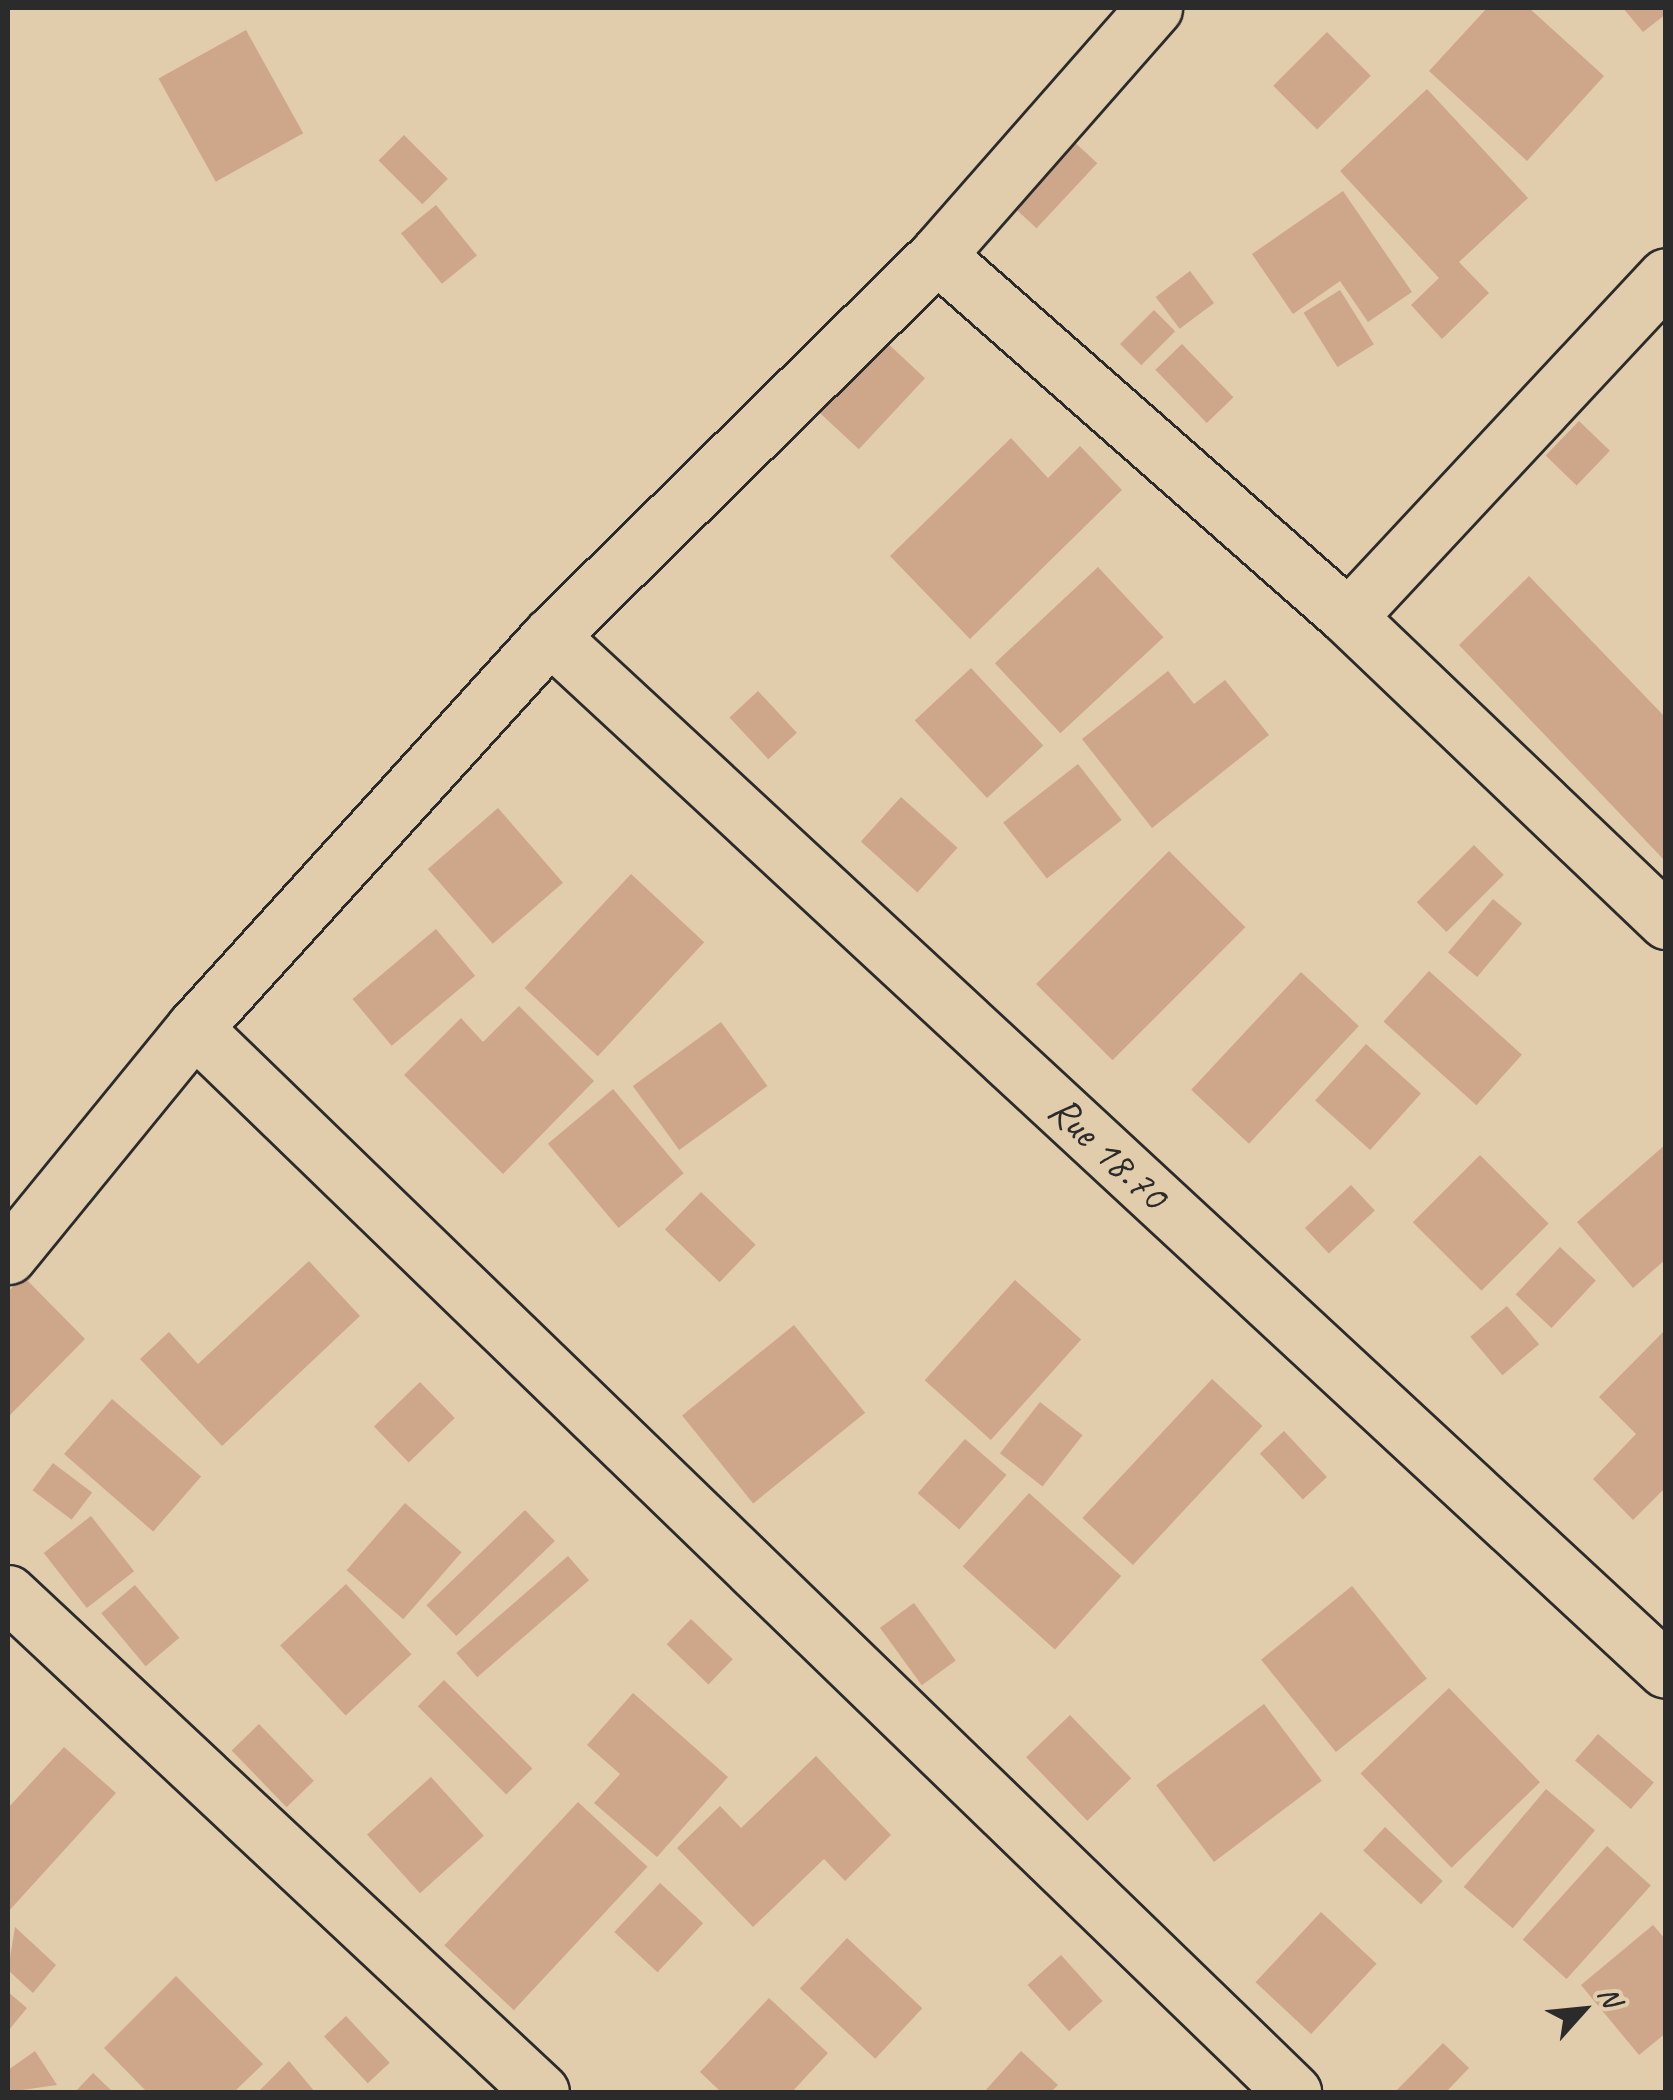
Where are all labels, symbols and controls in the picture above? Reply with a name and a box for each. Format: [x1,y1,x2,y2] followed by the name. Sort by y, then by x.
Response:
[1038,1085,1178,1221] street label: Rue 18.70
[1533,1960,1633,2060] north arrow
[1591,1980,1630,2012] text: N

